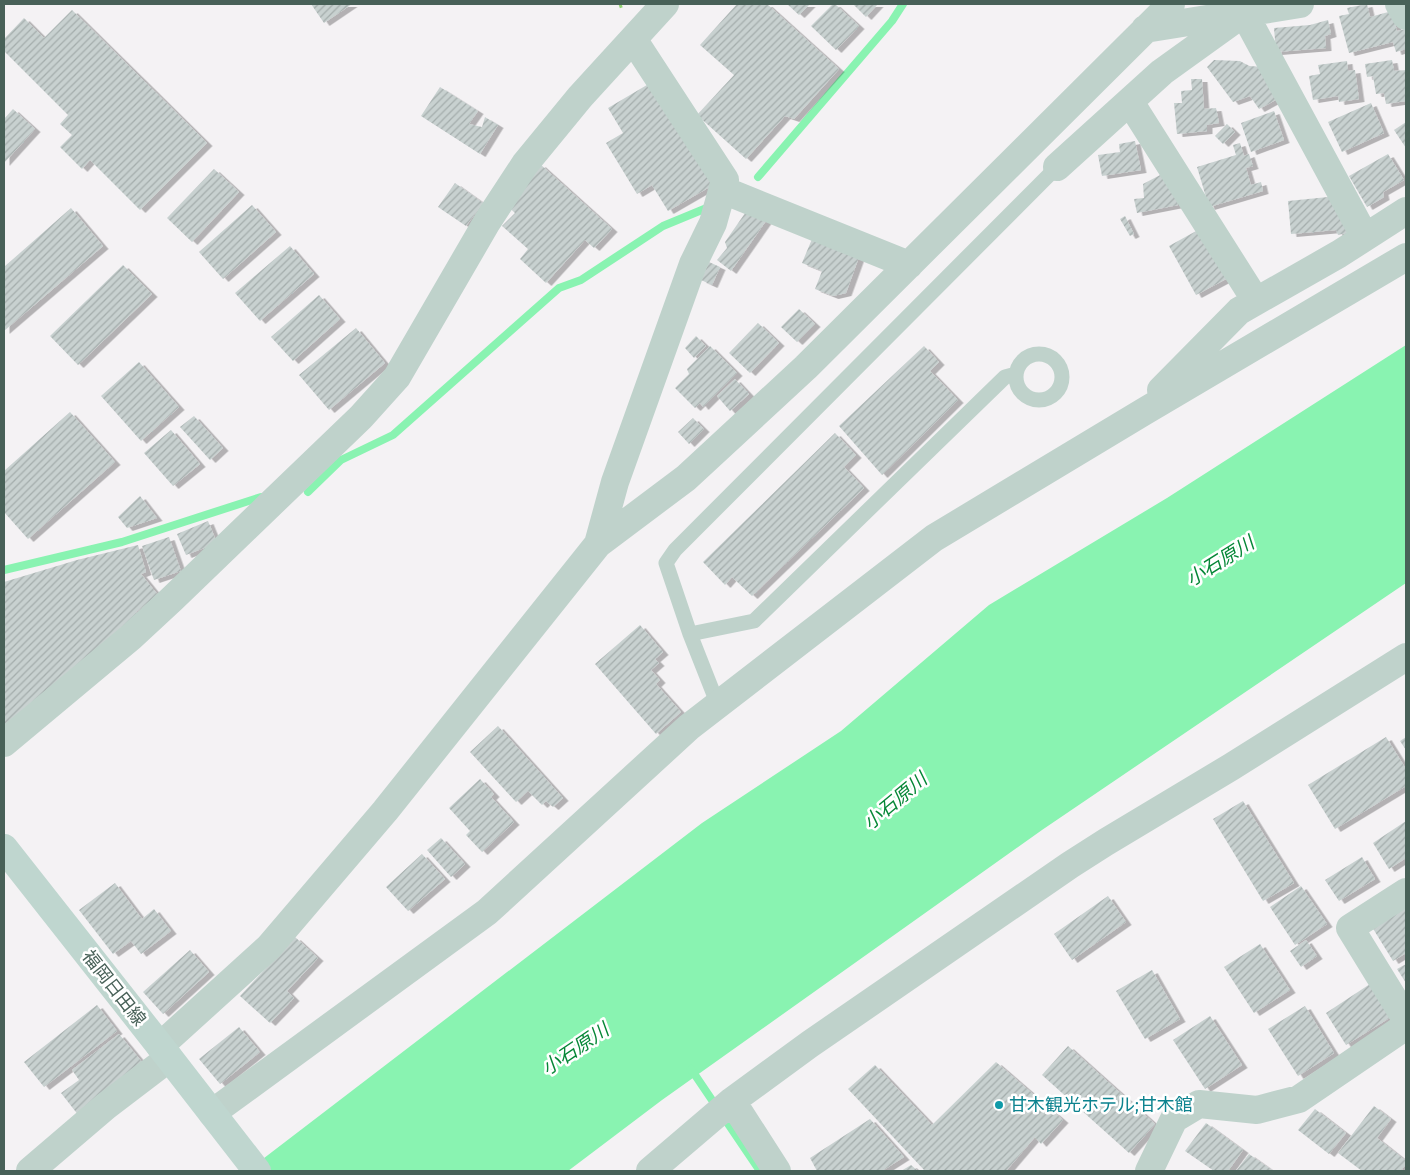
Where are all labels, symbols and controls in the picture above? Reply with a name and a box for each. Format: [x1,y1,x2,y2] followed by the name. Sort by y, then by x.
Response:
[1182,530,1260,591] water label: 小石原川
[858,766,933,834] water label: 小石原川
[78,946,150,1030] street label: 福岡日田線
[537,1017,615,1080] water label: 小石原川
[1009,1094,1193,1116] place label: 甘木観光ホテル;甘木館
[993,1099,1005,1111] marker: 甘木観光ホテル;甘木館

